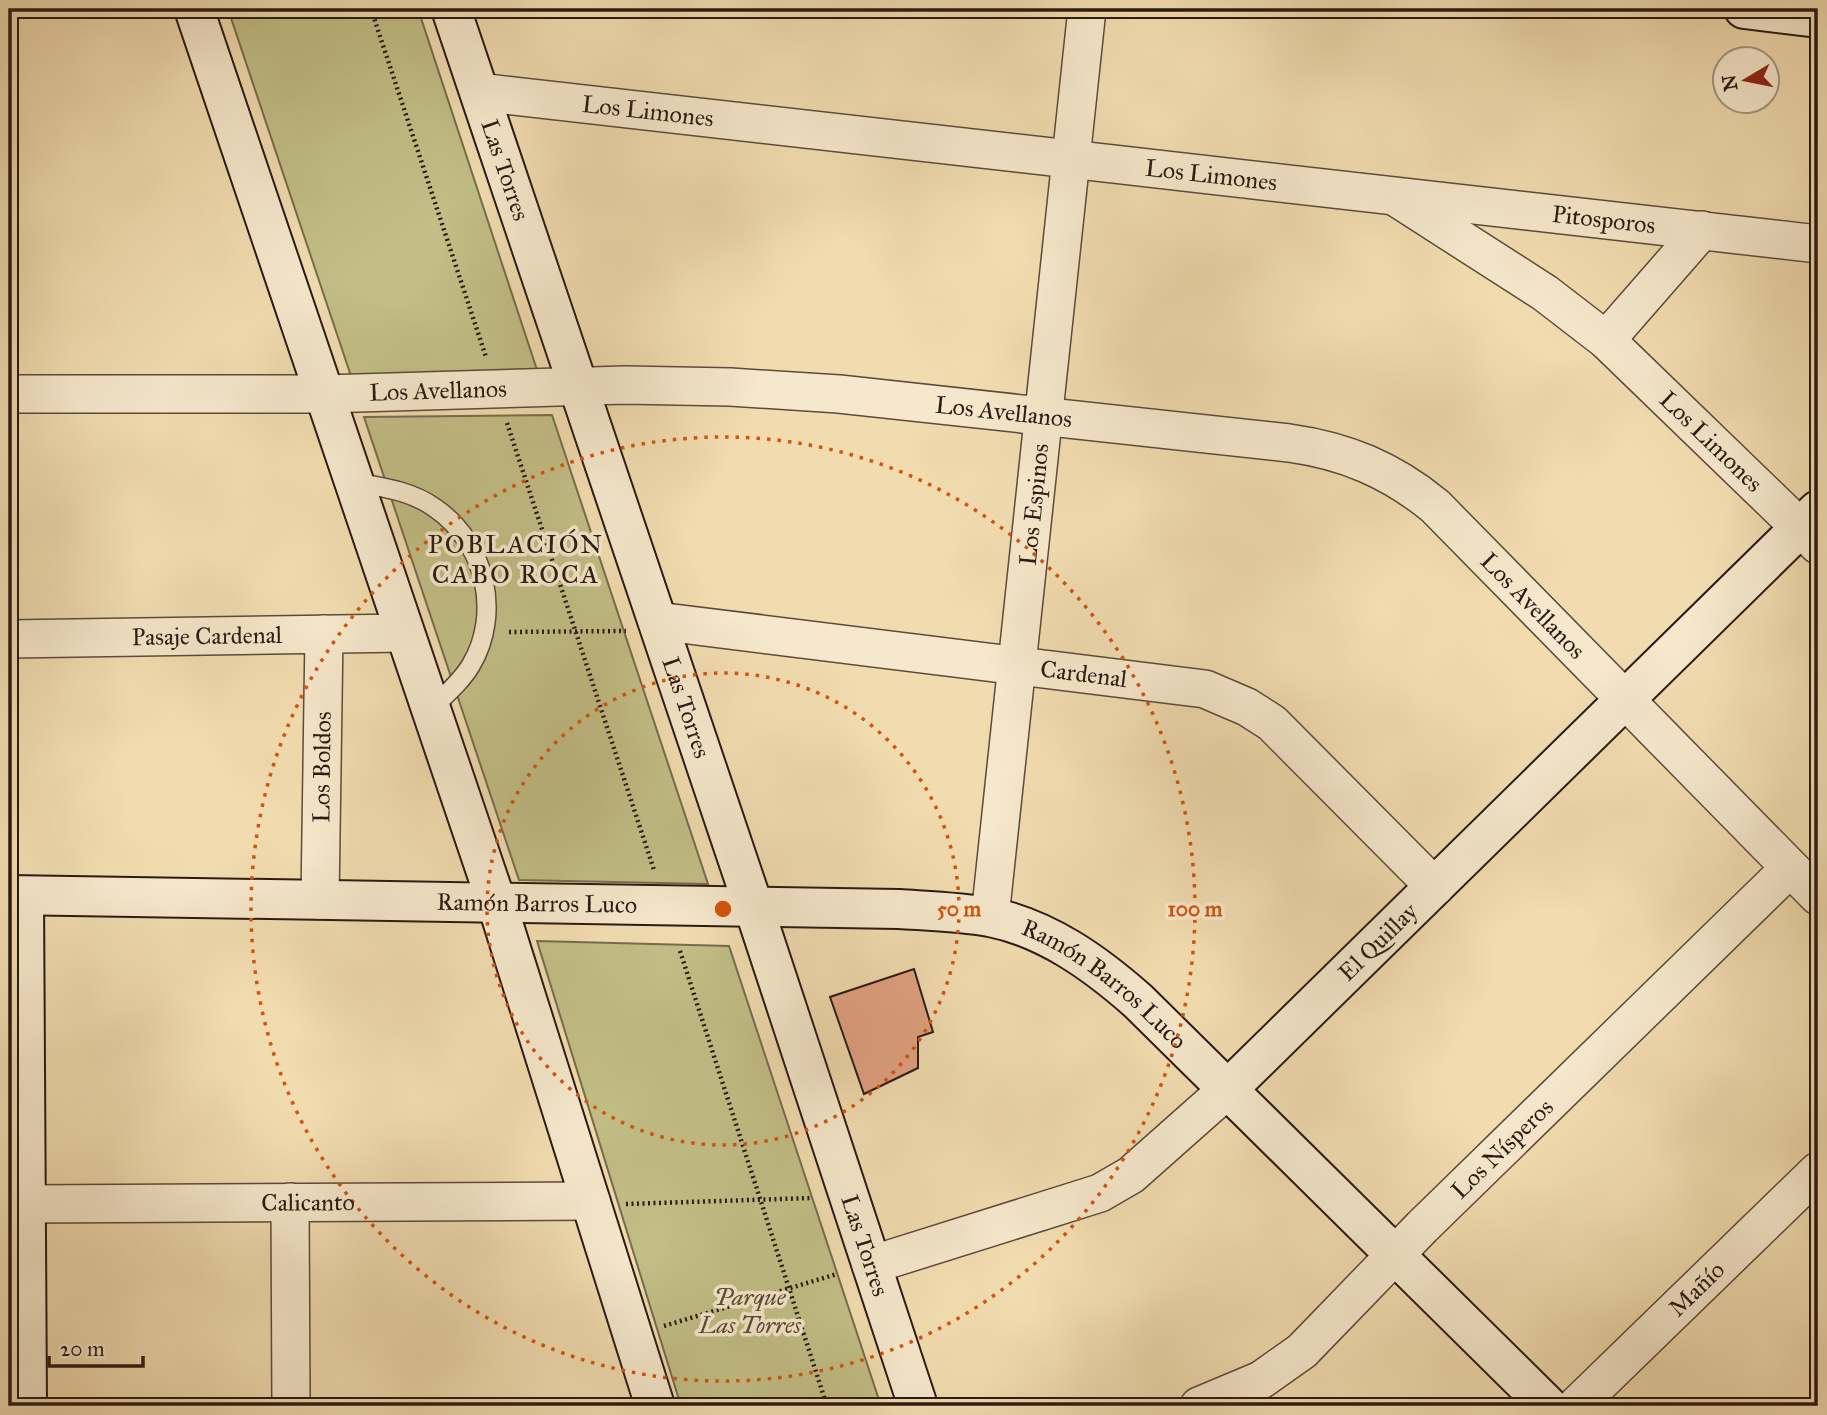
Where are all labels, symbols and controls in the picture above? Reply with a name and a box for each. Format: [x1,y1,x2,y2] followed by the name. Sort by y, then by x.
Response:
[1712,46,1782,116] north arrow
[1717,73,1742,93] text: N
[580,89,715,134] street label: Los Limones
[474,116,536,225] street label: Las Torres
[1144,153,1279,198] street label: Los Limones
[1550,199,1657,240] street label: Pitosporos
[369,374,507,408] street label: Los Avellanos
[1653,385,1769,498] street label: Los Limones
[934,390,1074,434] street label: Los Avellanos
[1013,442,1056,567] street label: Los Espinos
[428,528,604,590] district label: POBLACIÓN CABO ROCA
[1474,546,1592,665] street label: Los Avellanos
[132,620,283,652] street label: Pasaje Cardenal
[655,653,717,762] street label: Las Torres
[1039,654,1129,694] street label: Cardenal
[306,711,338,823] street label: Los Boldos
[436,887,637,920] street label: Ramón Barros Luco
[937,896,981,922] text: 50 m
[1168,896,1223,922] text: 100 m
[1332,896,1424,987] street label: El Quillay
[711,897,735,921] centre of rings
[1017,912,1193,1056] street label: Ramón Barros Luco
[1445,1092,1560,1205] street label: Los Nísperos
[261,1187,355,1218] street label: Calicanto
[834,1191,896,1300] street label: Las Torres
[1662,1255,1731,1323] street label: Mañío
[698,1282,802,1340] park label: Parque Las Torres
[49,1324,144,1368] scale bar
[60,1336,105,1362] text: 20 m

